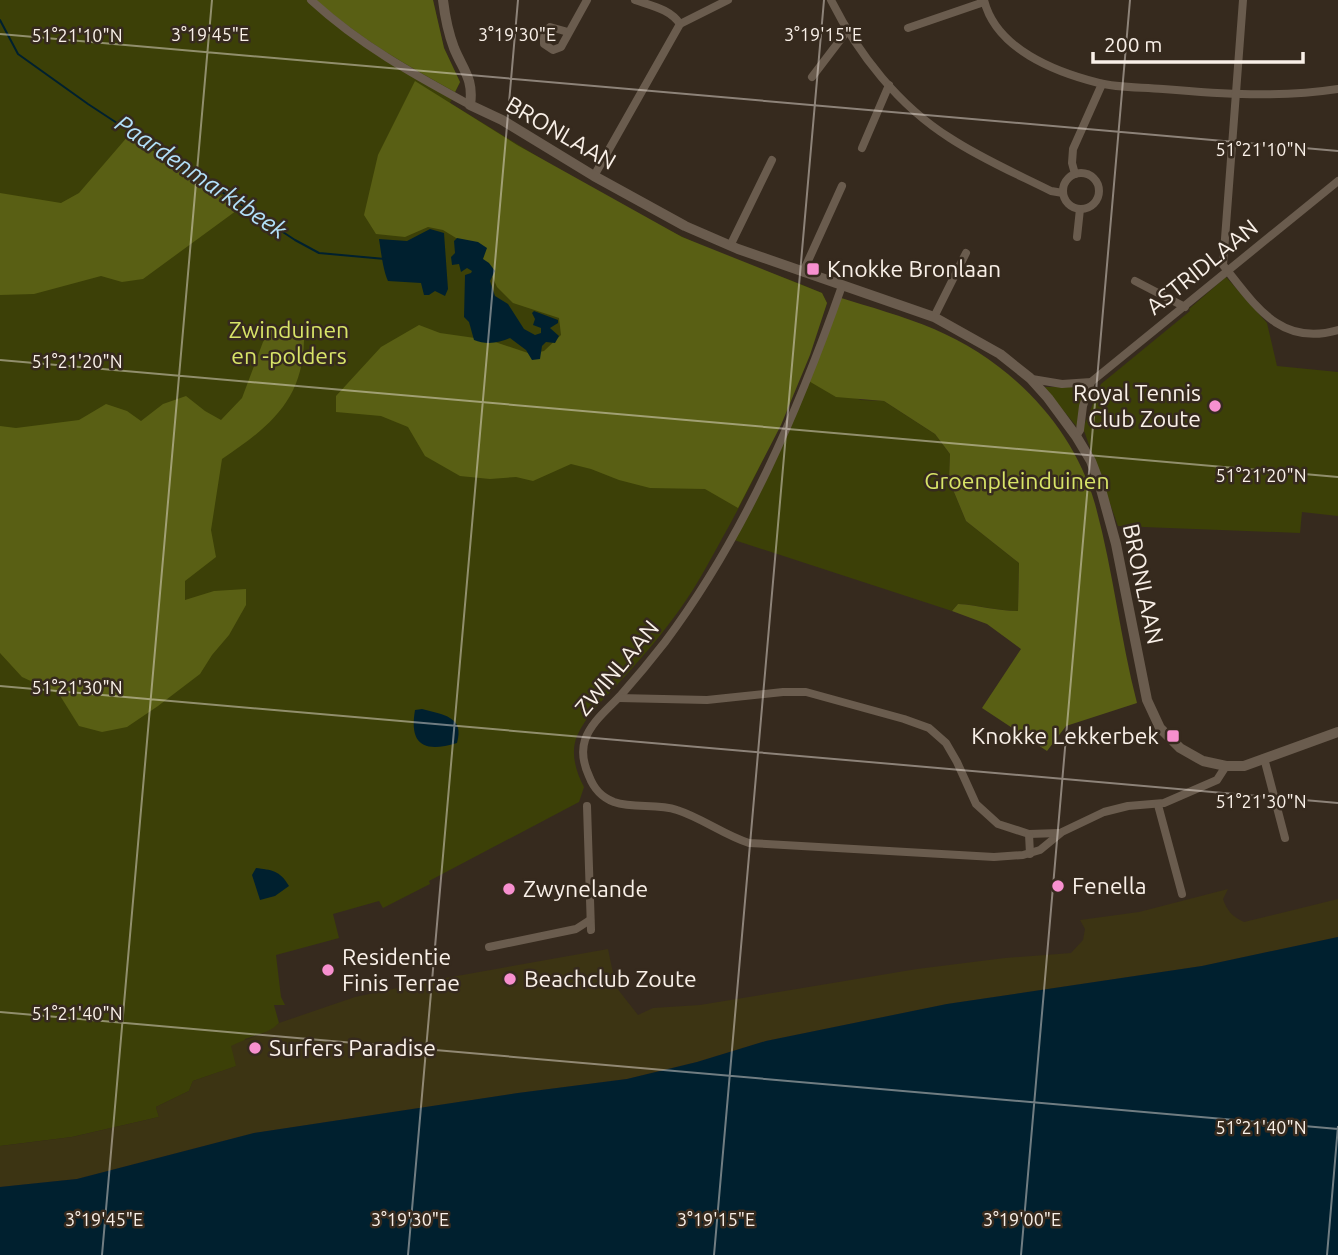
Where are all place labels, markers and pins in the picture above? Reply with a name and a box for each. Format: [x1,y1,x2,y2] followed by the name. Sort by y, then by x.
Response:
[827,256,1001,281] place label: Knokke Bronlaan
[805,261,821,277] marker: Knokke Bronlaan
[1073,380,1201,431] place label: Royal Tennis Club Zoute
[1207,398,1223,414] marker: Royal Tennis Club Zoute
[971,723,1159,748] place label: Knokke Lekkerbek
[1165,728,1181,744] marker: Knokke Lekkerbek
[1072,873,1147,898] place label: Fenella
[523,876,648,901] place label: Zwynelande
[1050,878,1066,894] marker: Fenella
[501,881,517,897] marker: Zwynelande
[342,944,460,995] place label: Residentie Finis Terrae
[320,962,336,978] marker: Residentie Finis Terrae
[524,966,697,991] place label: Beachclub Zoute
[502,971,518,987] marker: Beachclub Zoute
[269,1035,436,1060] place label: Surfers Paradise
[247,1040,263,1056] marker: Surfers Paradise

